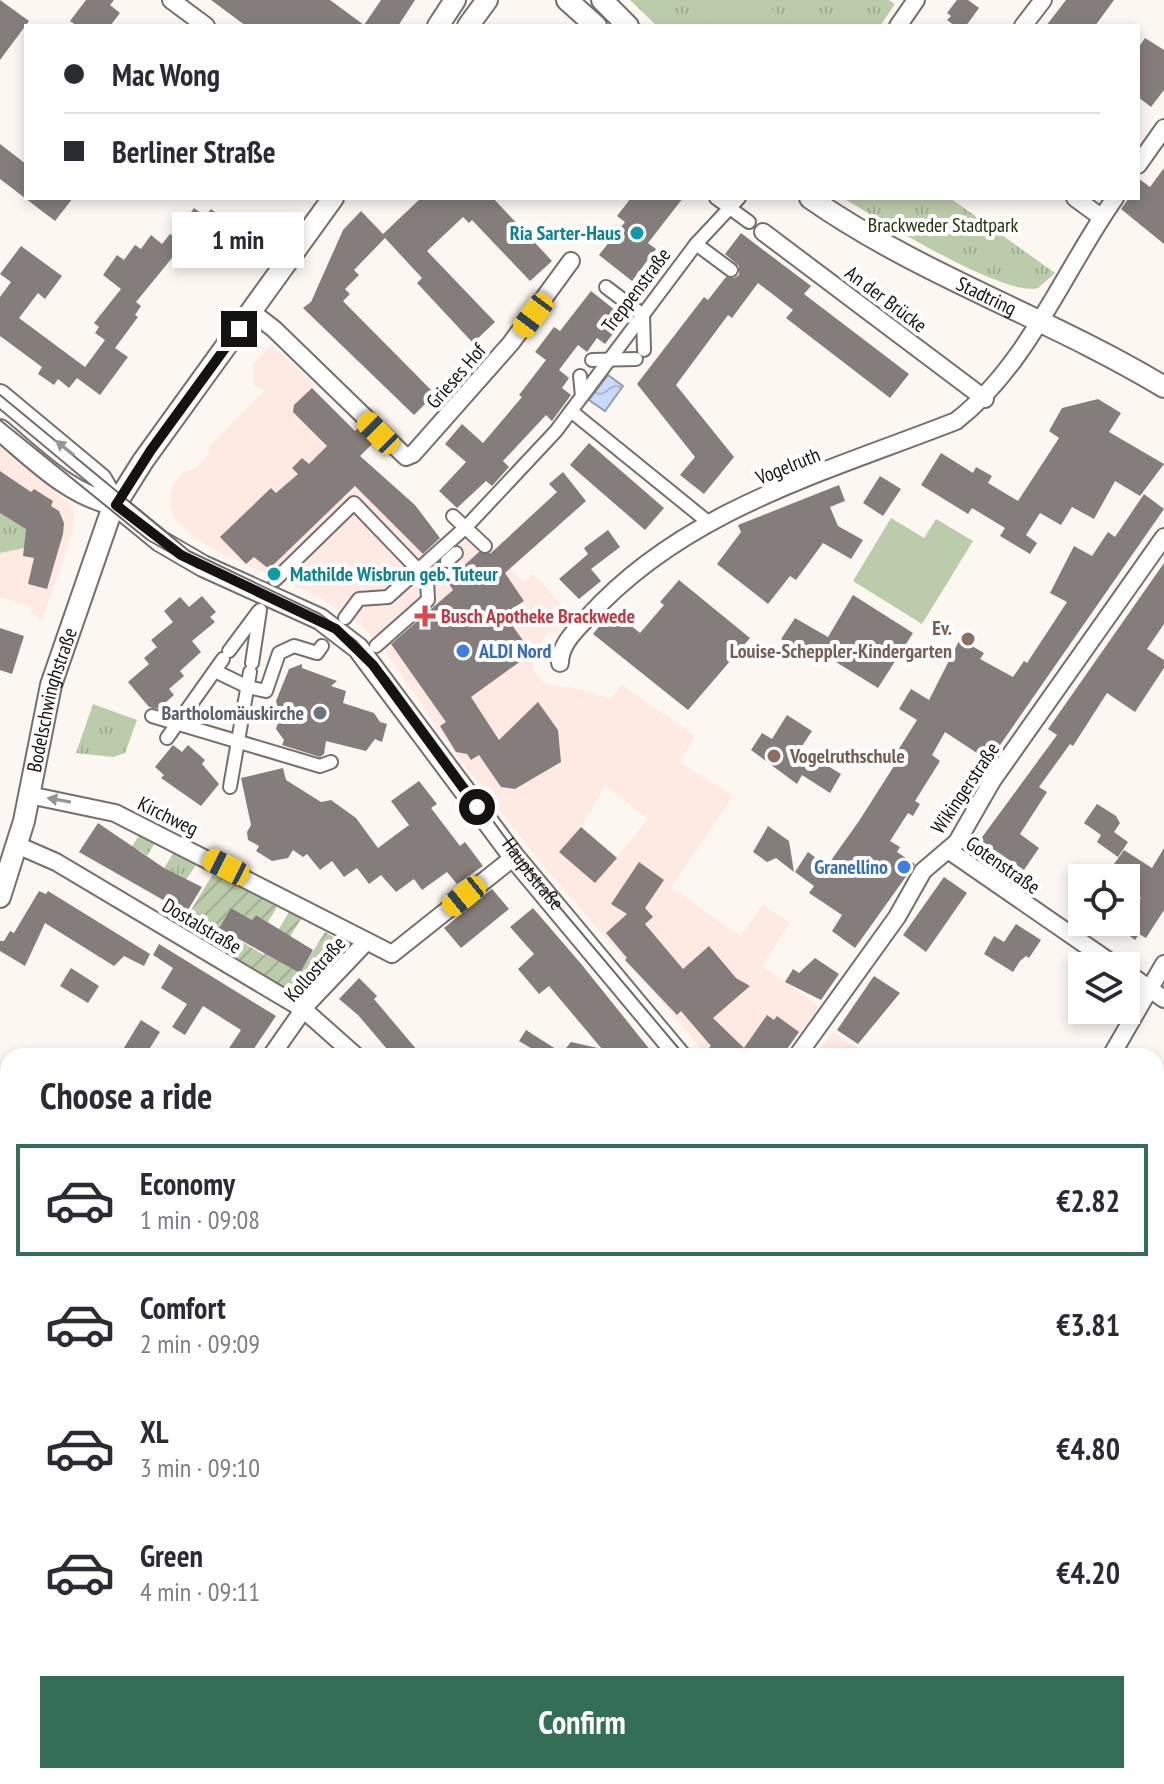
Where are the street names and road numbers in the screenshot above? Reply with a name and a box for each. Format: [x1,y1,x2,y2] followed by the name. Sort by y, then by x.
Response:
[596,243,676,337] street label: Treppenstraße
[840,260,932,338] street label: An der Brücke
[952,270,1021,321] street label: Stadtring
[421,337,492,414] street label: Grieses Hof
[751,441,824,491] street label: Vogelruth
[21,624,83,774] street label: Bodelschwinghstraße
[925,737,1005,839] street label: Wikingerstraße
[134,790,202,842] street label: Kirchweg
[961,830,1045,900] street label: Gotenstraße
[496,832,570,915] street label: Hauptstraße
[158,892,246,960] street label: Dostalstraße
[279,931,351,1007] street label: Kollostraße

